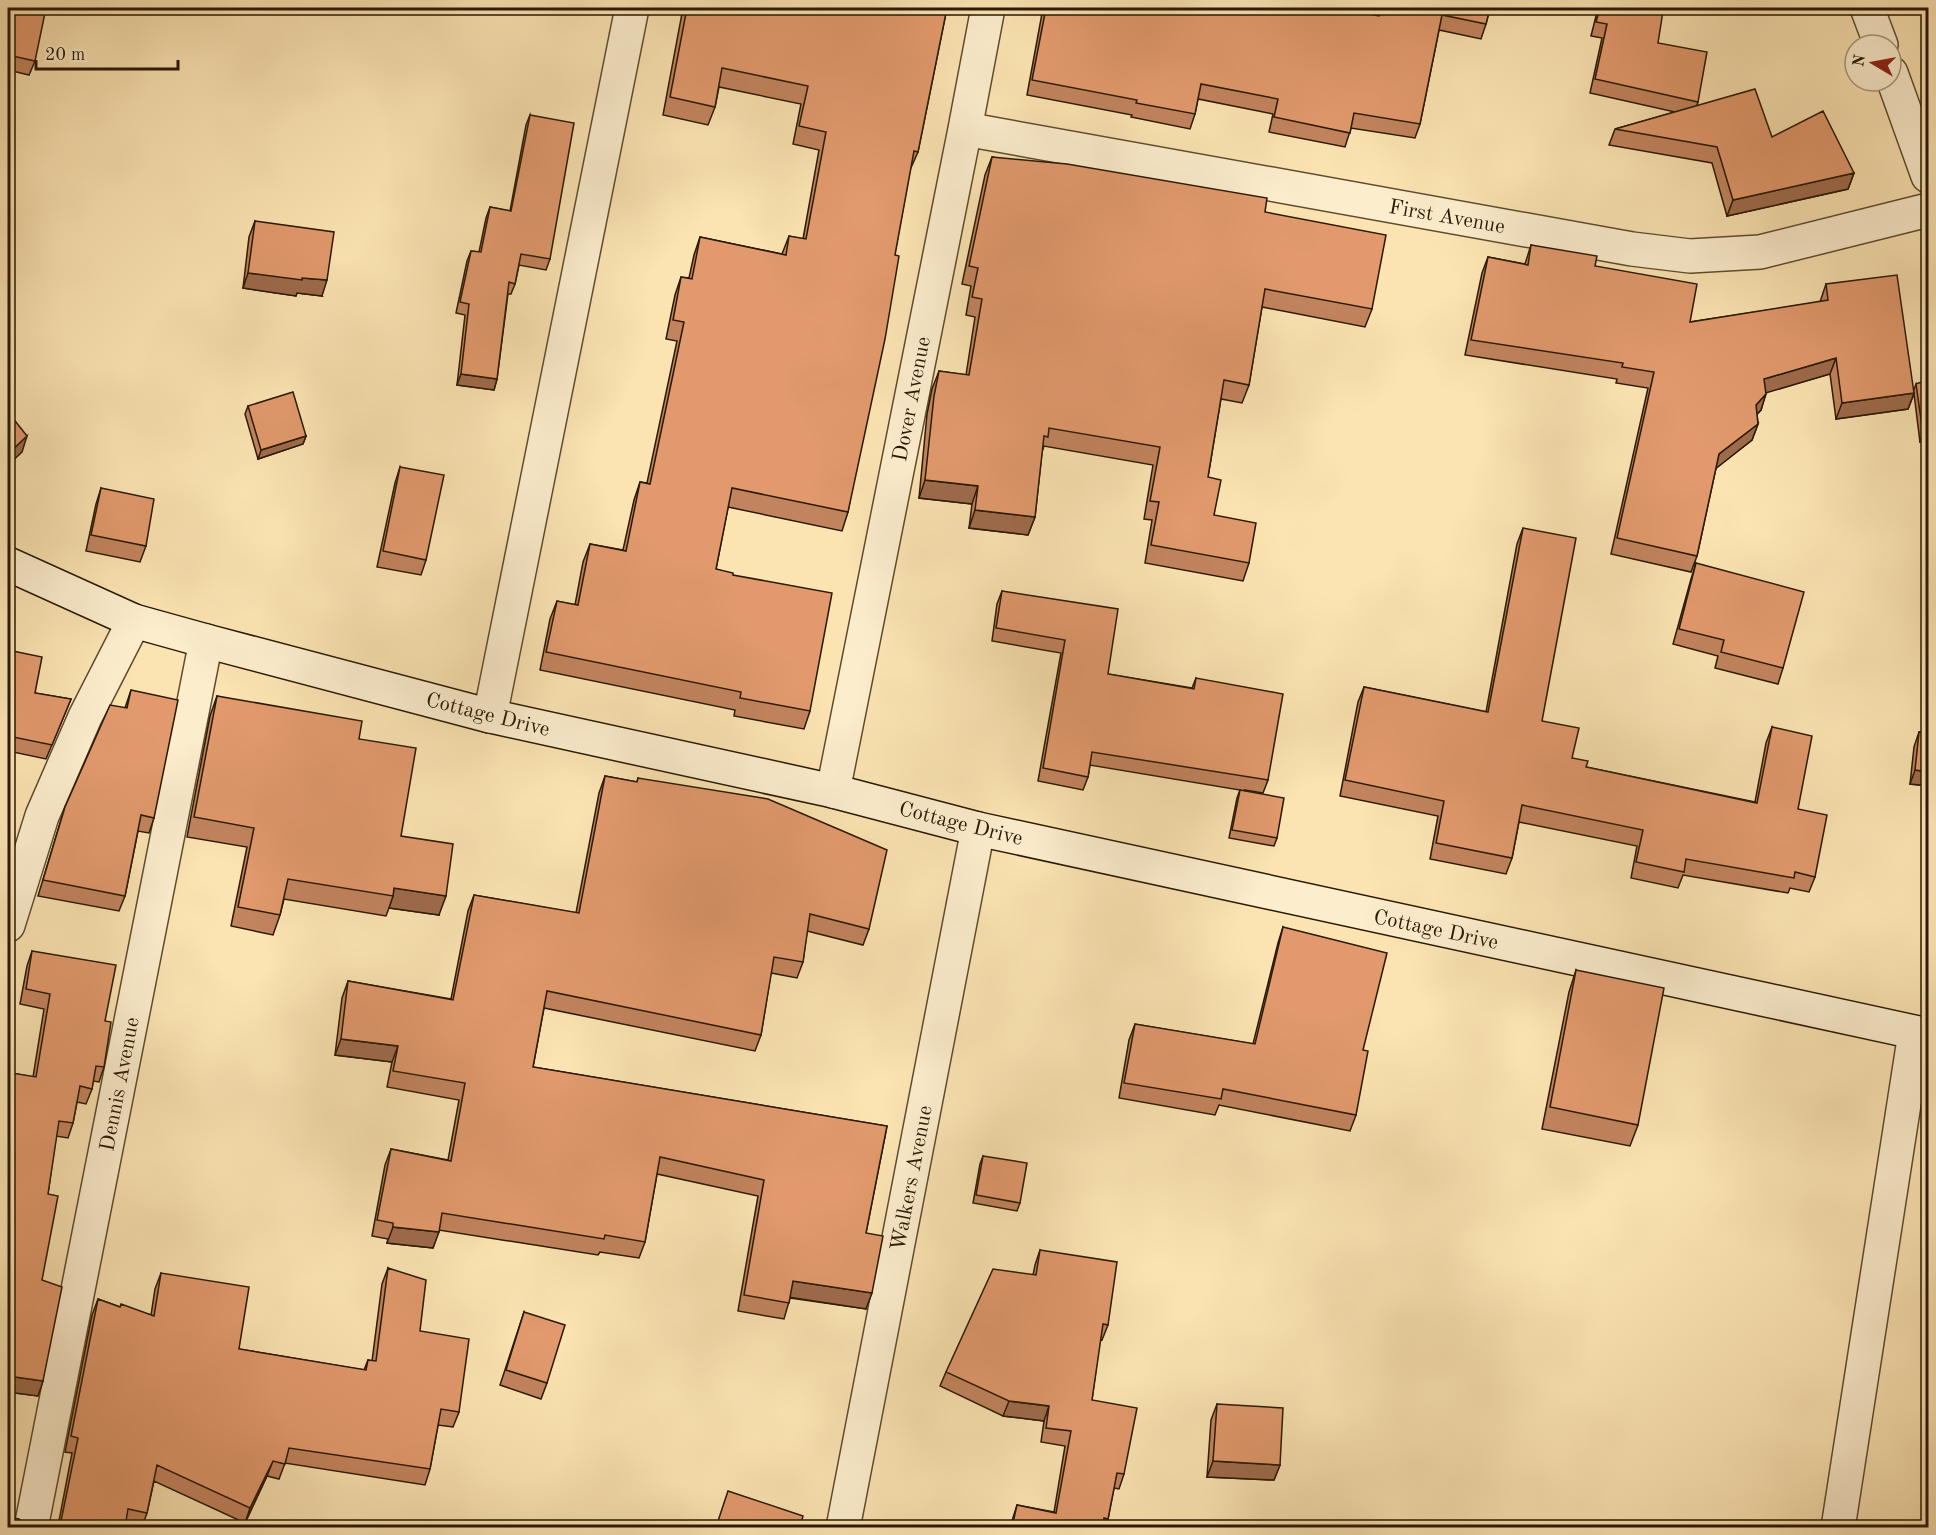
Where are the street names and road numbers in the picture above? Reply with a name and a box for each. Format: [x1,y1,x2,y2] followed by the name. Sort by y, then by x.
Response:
[1387,197,1506,238] street label: First Avenue
[890,335,935,464] street label: Dover Avenue
[424,690,552,741] street label: Cottage Drive
[897,799,1025,850] street label: Cottage Drive
[1371,907,1500,954] street label: Cottage Drive
[97,1015,144,1153] street label: Dennis Avenue
[888,1104,937,1253] street label: Walkers Avenue

